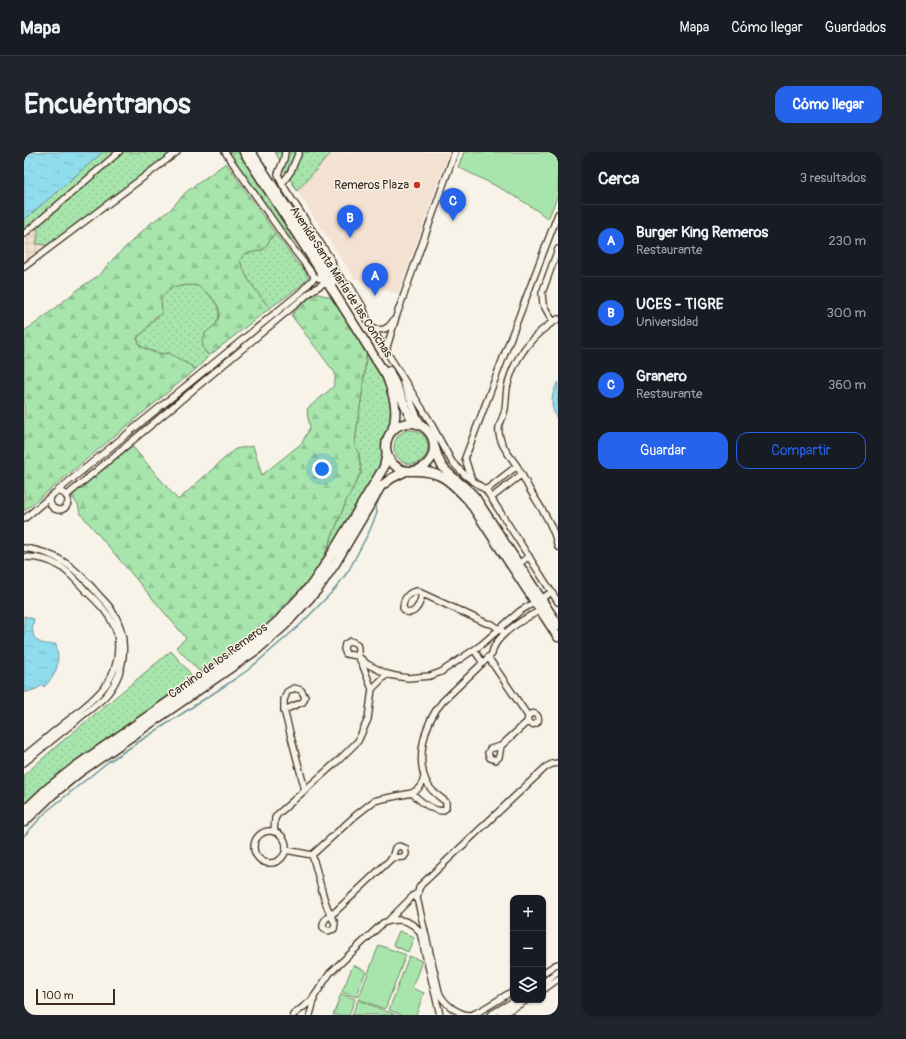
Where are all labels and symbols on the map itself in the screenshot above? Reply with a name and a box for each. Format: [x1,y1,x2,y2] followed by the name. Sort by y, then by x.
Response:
[334,178,409,193] place label: Remeros Plaza
[412,180,422,190] marker: Remeros Plaza
[440,188,466,221] pin: C
[287,204,395,360] street label: Avenida Santa María de las Conchas
[337,205,363,238] pin: B
[362,263,388,296] pin: A
[312,459,332,479] your location
[166,620,271,702] street label: Camino de los Remeros
[36,987,115,1006] scale bar

